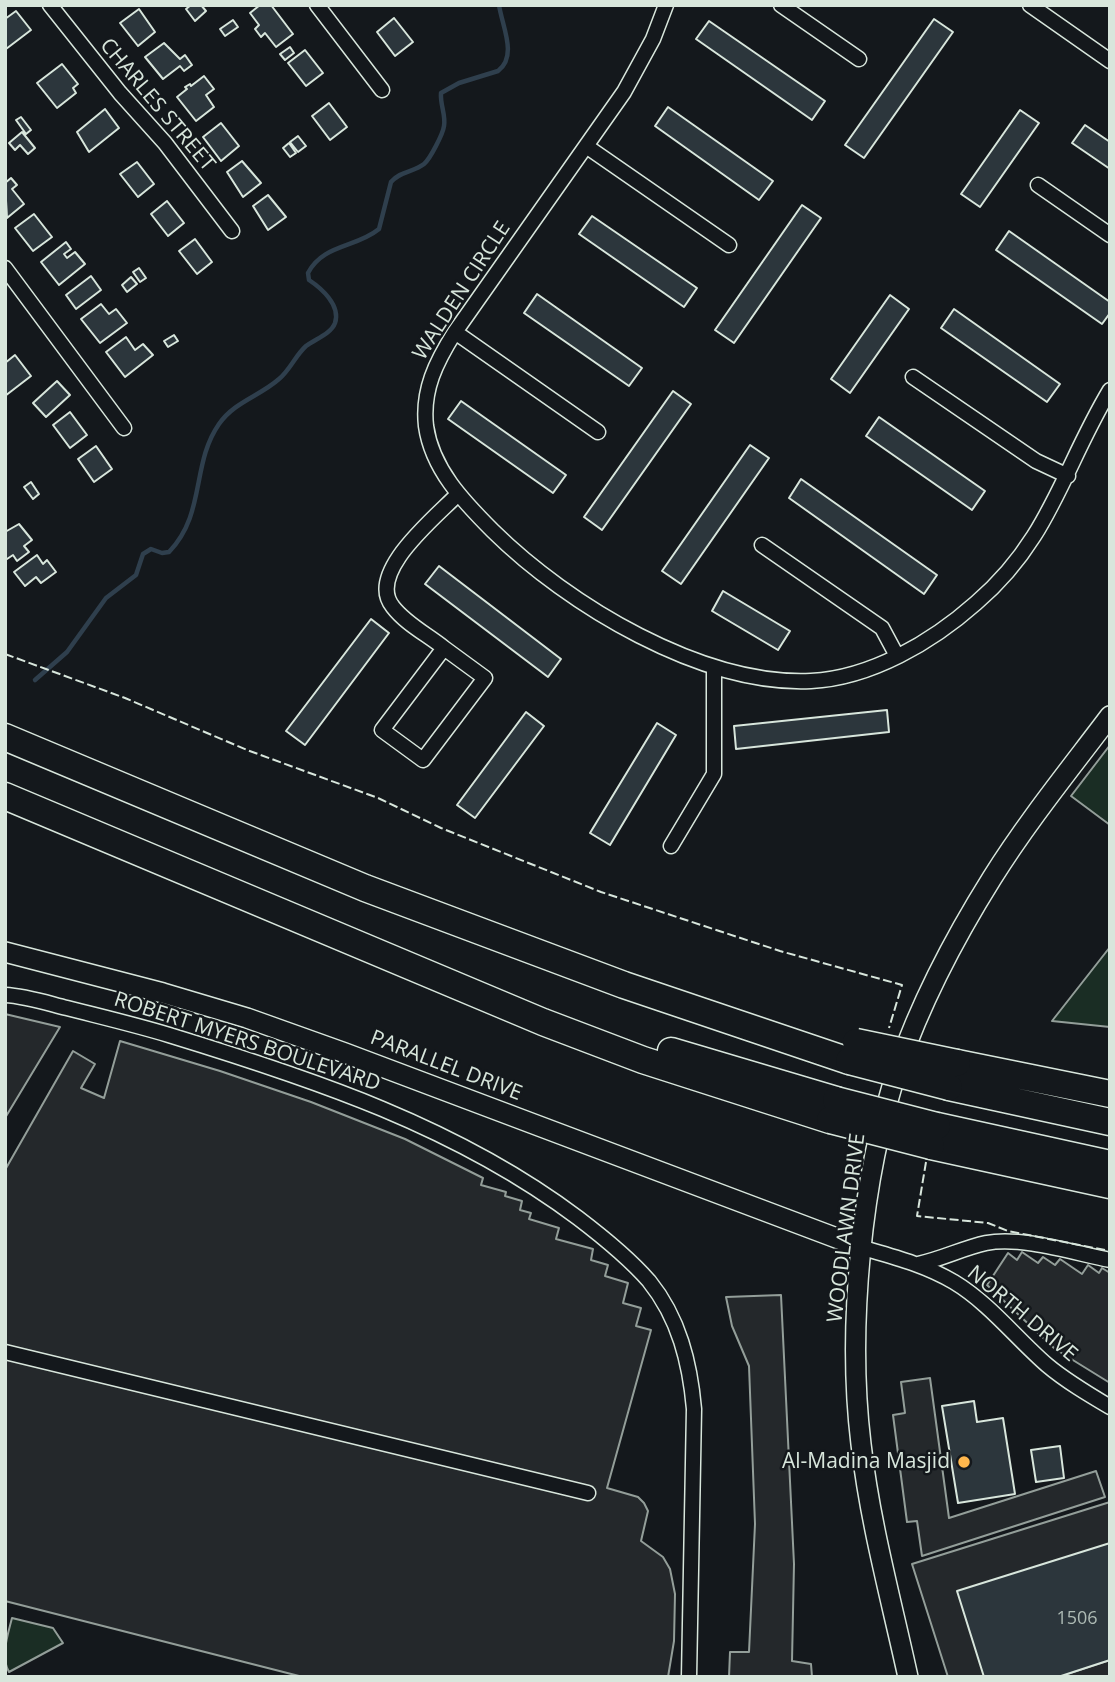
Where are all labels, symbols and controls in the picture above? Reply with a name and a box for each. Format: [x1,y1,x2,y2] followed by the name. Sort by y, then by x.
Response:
[94,34,220,176] street label: CHARLES STREET
[408,217,516,365] street label: WALDEN CIRCLE
[111,987,383,1097] street label: ROBERT MYERS BOULEVARD
[367,1025,525,1107] street label: PARALLEL DRIVE
[823,1132,871,1324] street label: WOODLAWN DRIVE
[962,1261,1082,1367] street label: NORTH DRIVE
[782,1449,950,1475] place label: Al-Madina Masjid
[956,1454,972,1470] marker: Al-Madina Masjid
[1056,1608,1098,1630] house number: 1506

